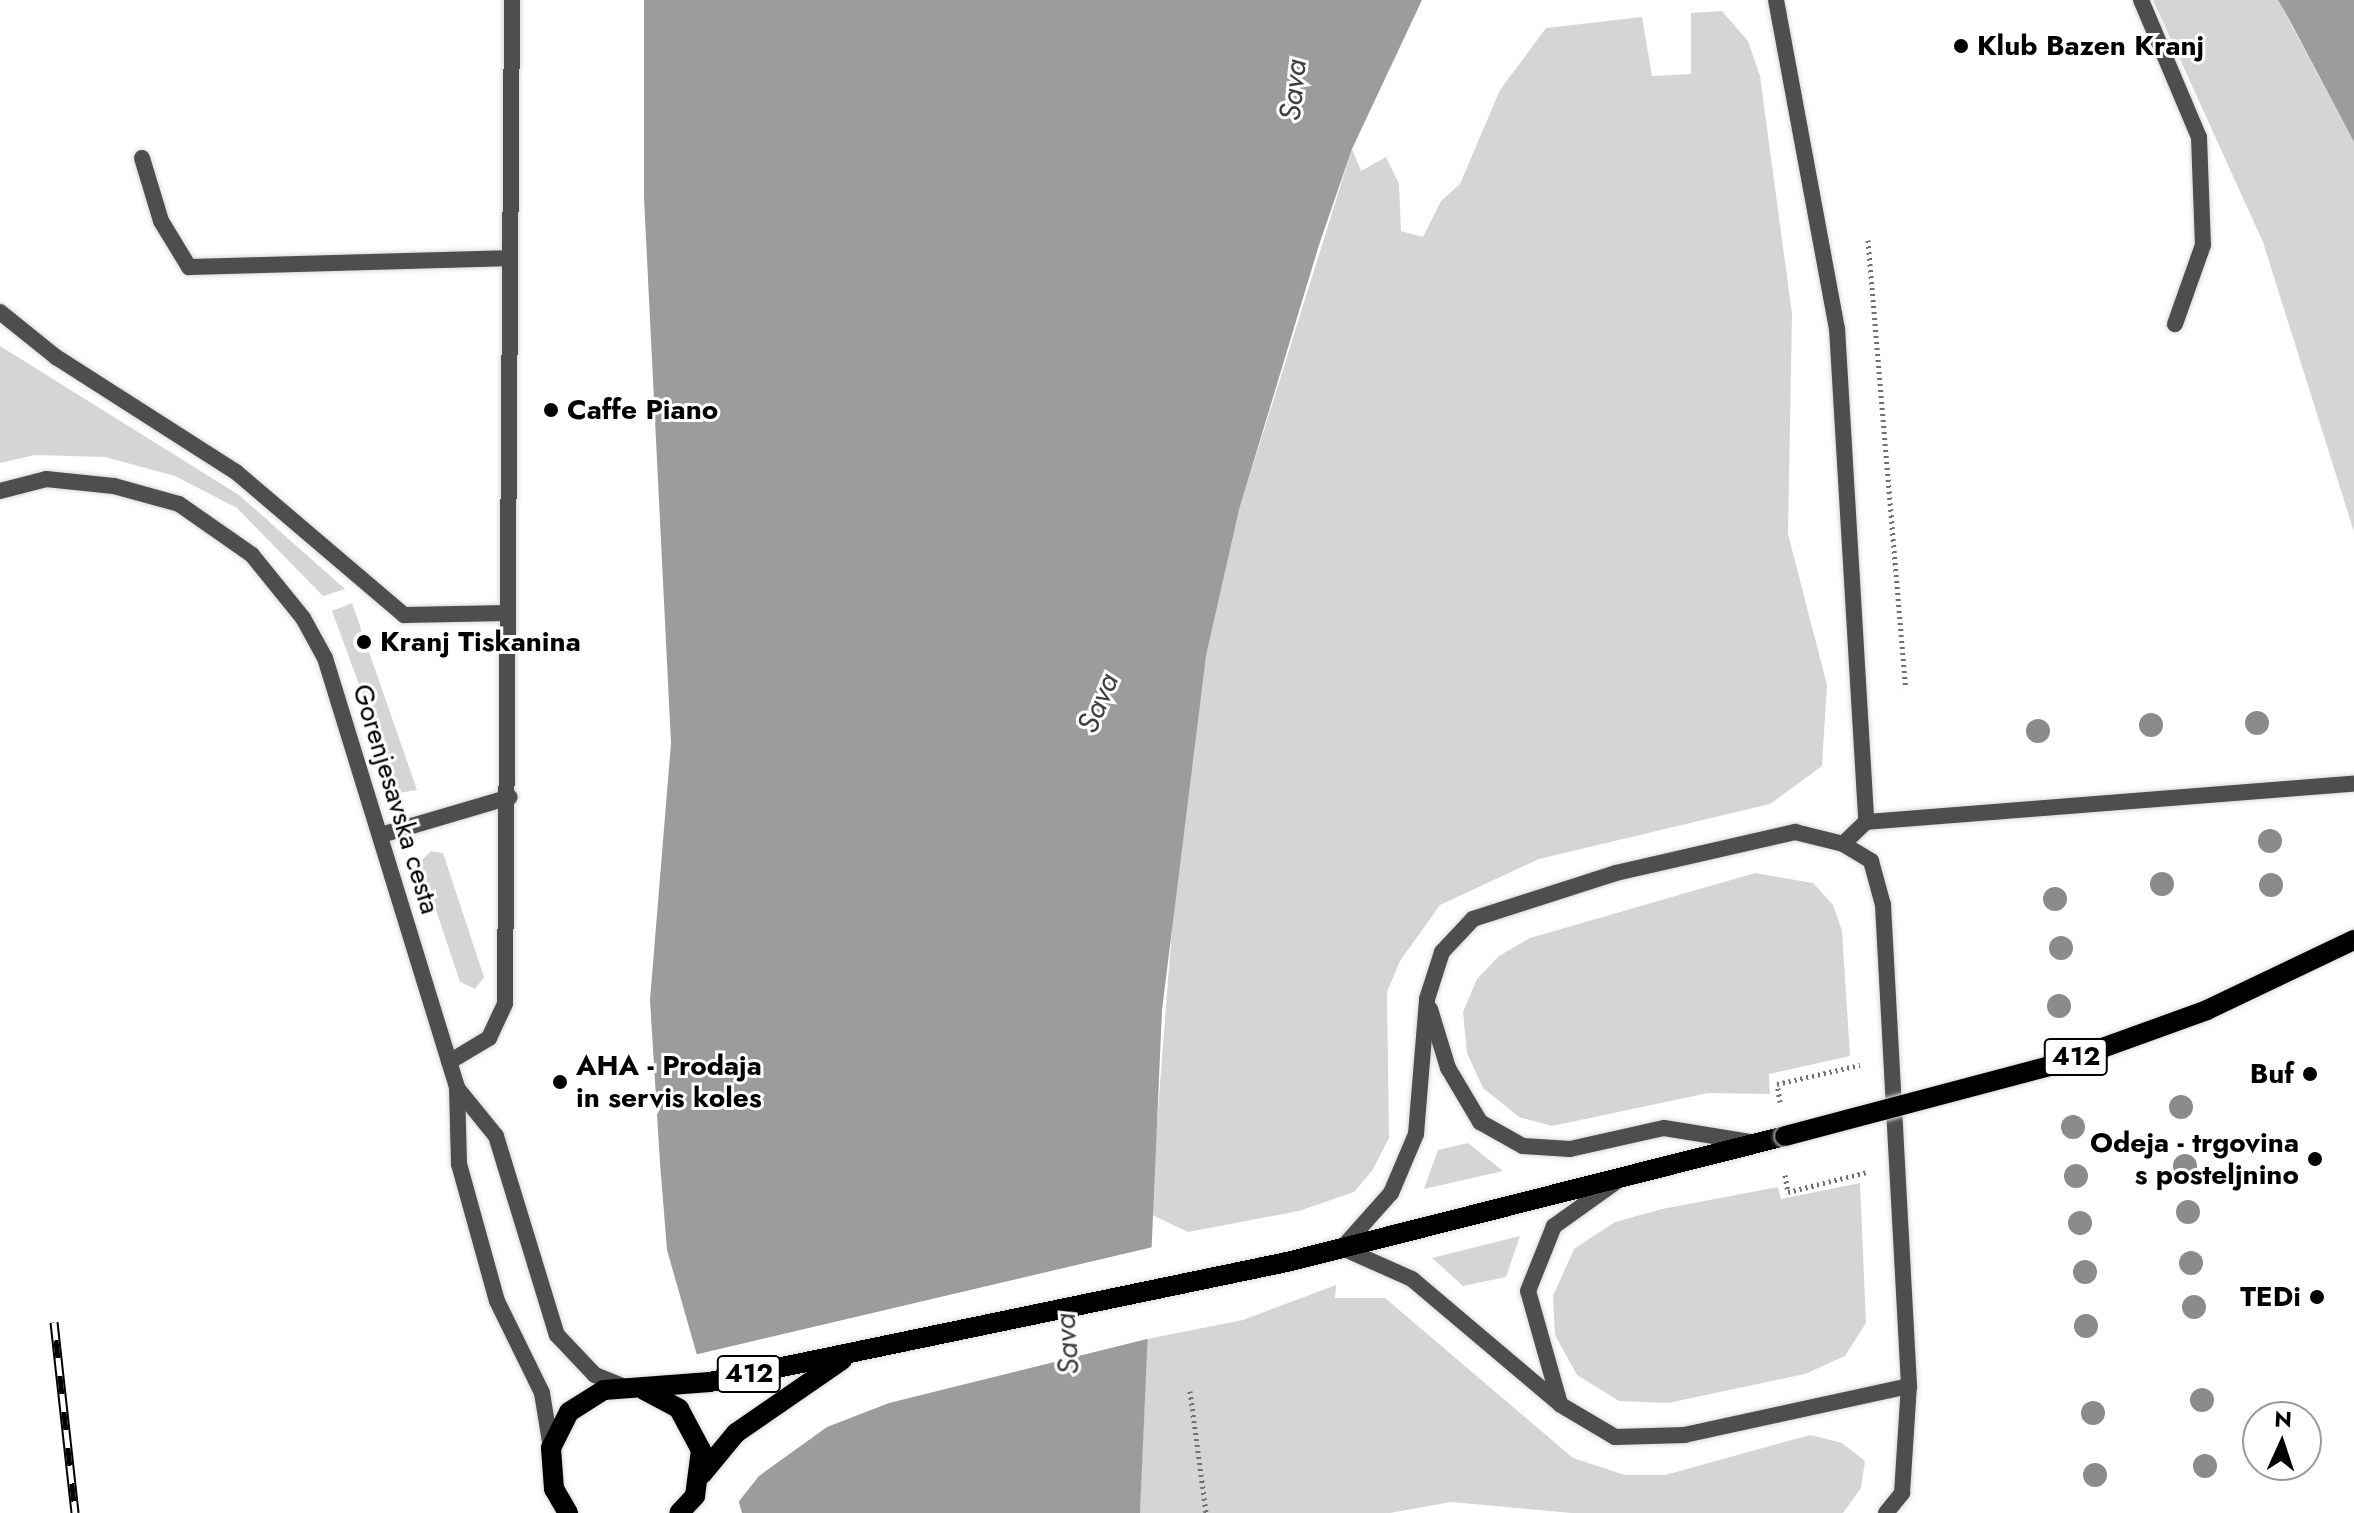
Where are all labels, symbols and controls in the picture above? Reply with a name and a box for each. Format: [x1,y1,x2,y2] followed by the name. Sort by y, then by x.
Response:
[1977,29,2204,63] place label: Klub Bazen Kranj
[1952,37,1970,55] marker: Klub Bazen Kranj
[1272,57,1314,123] water label: Sava
[567,393,718,427] place label: Caffe Piano
[542,401,560,419] marker: Caffe Piano
[380,625,581,659] place label: Kranj Tiskanina
[355,633,373,651] marker: Kranj Tiskanina
[1069,668,1127,738] water label: Sava
[345,680,447,918] street label: Gorenjesavska cesta
[2042,1035,2110,1079] road number: 412
[576,1049,762,1115] place label: AHA - Prodaja in servis koles
[2250,1057,2294,1091] place label: Buf
[2301,1065,2319,1083] marker: Buf
[551,1073,569,1091] marker: AHA - Prodaja in servis koles
[2090,1126,2299,1192] place label: Odeja - trgovina s posteljnino
[2306,1150,2324,1168] marker: Odeja - trgovina s posteljnino
[2240,1280,2301,1314] place label: TEDi
[2308,1288,2326,1306] marker: TEDi
[1047,1312,1087,1376] water label: Sava
[715,1352,783,1396] road number: 412
[2242,1401,2322,1481] north arrow
[2274,1403,2293,1435] text: N

